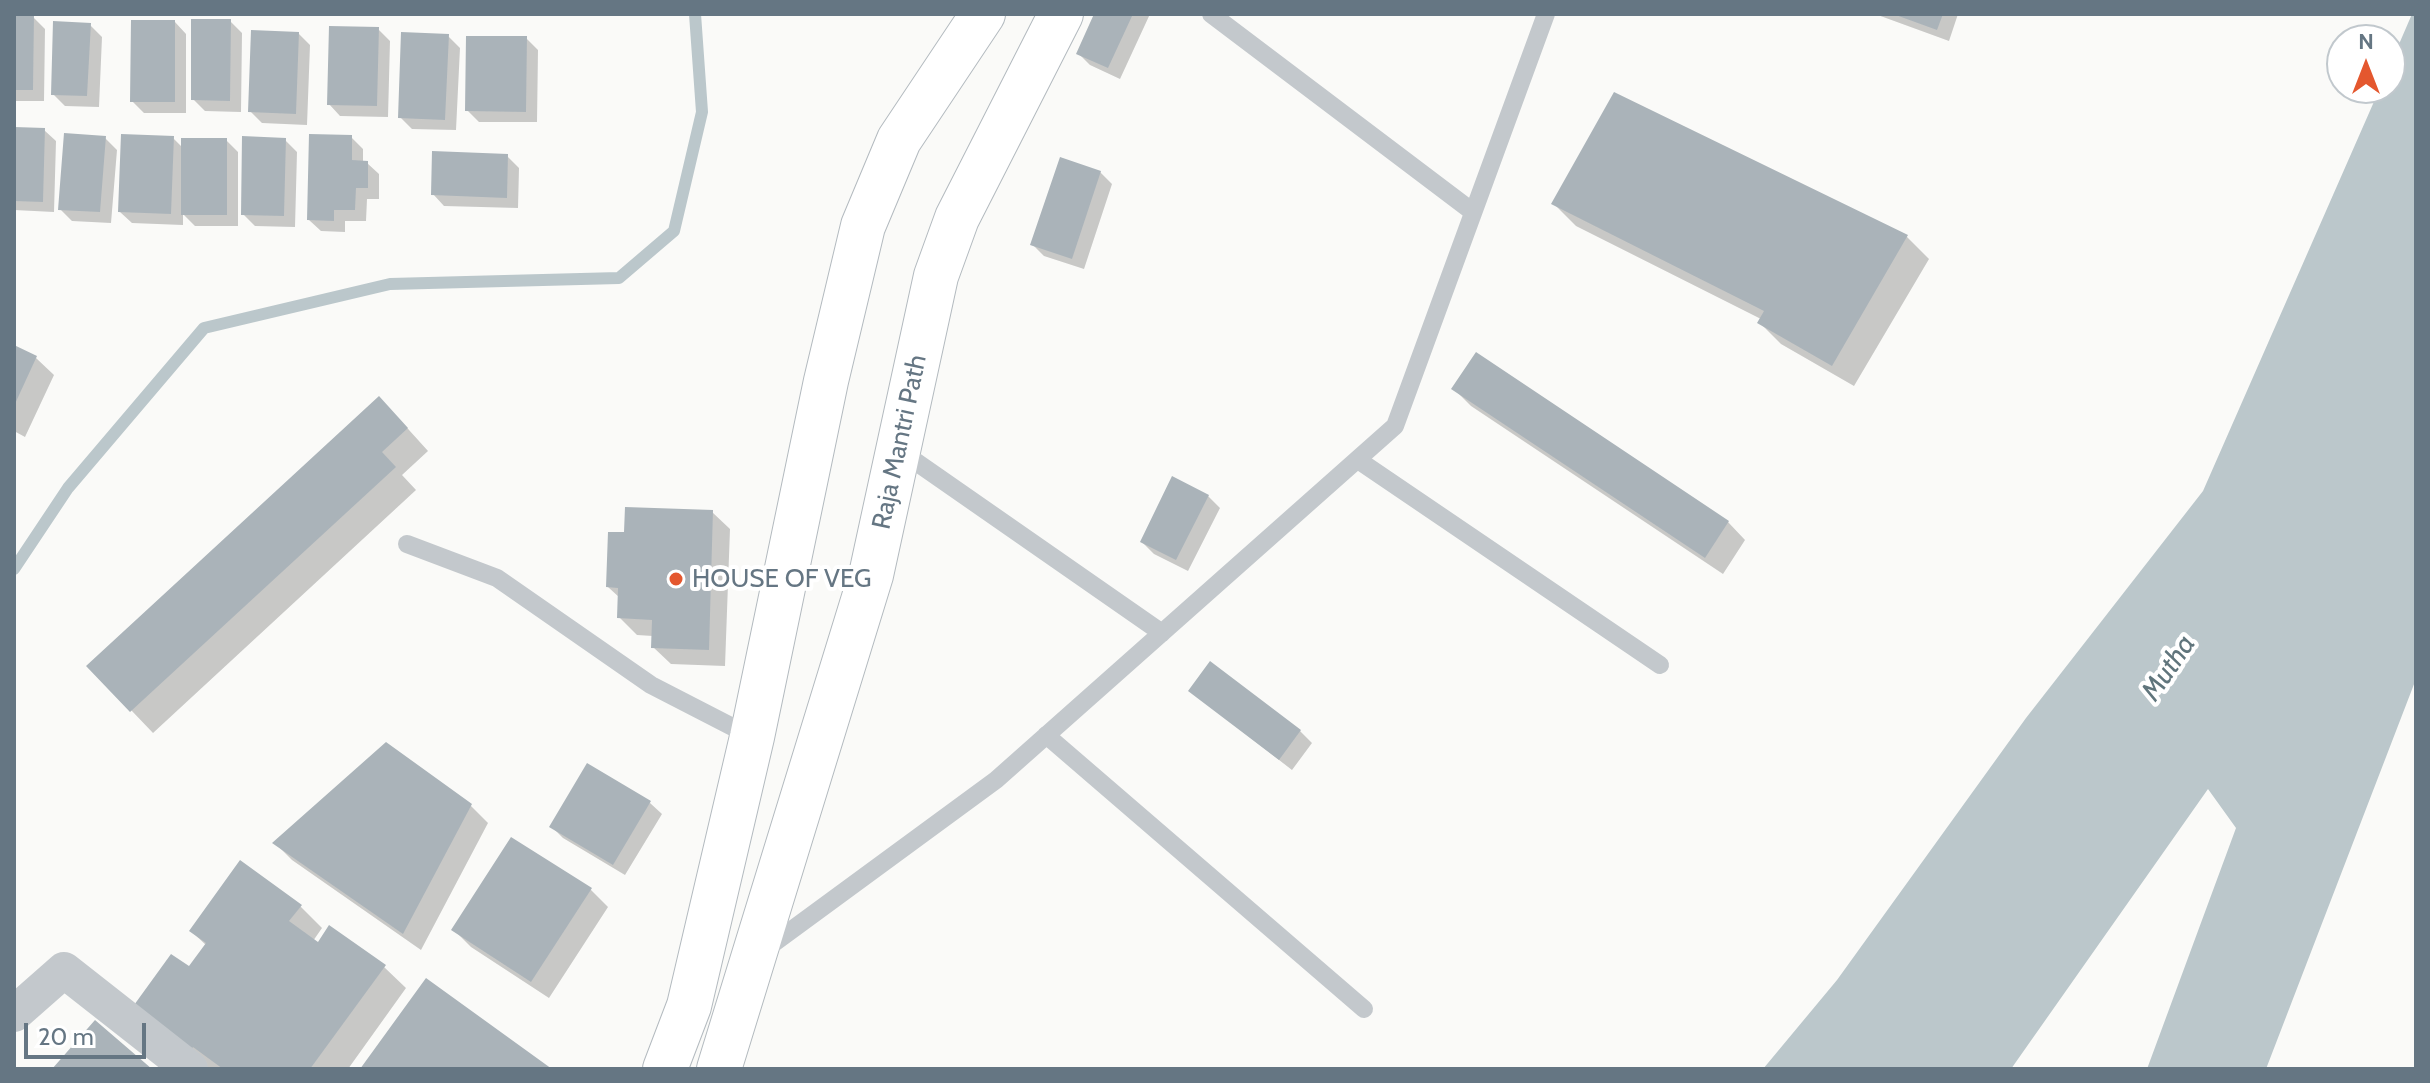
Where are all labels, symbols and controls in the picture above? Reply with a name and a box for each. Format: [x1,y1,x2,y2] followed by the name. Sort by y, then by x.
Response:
[2326,24,2406,104] north arrow
[2358,28,2374,55] text: N
[866,352,934,532] street label: Raja Mantri Path
[692,563,872,595] place label: HOUSE OF VEG
[667,570,685,588] marker: HOUSE OF VEG
[2135,629,2203,707] water label: Mutha
[28,1007,150,1057] scale bar
[38,1022,94,1051] text: 20 m

